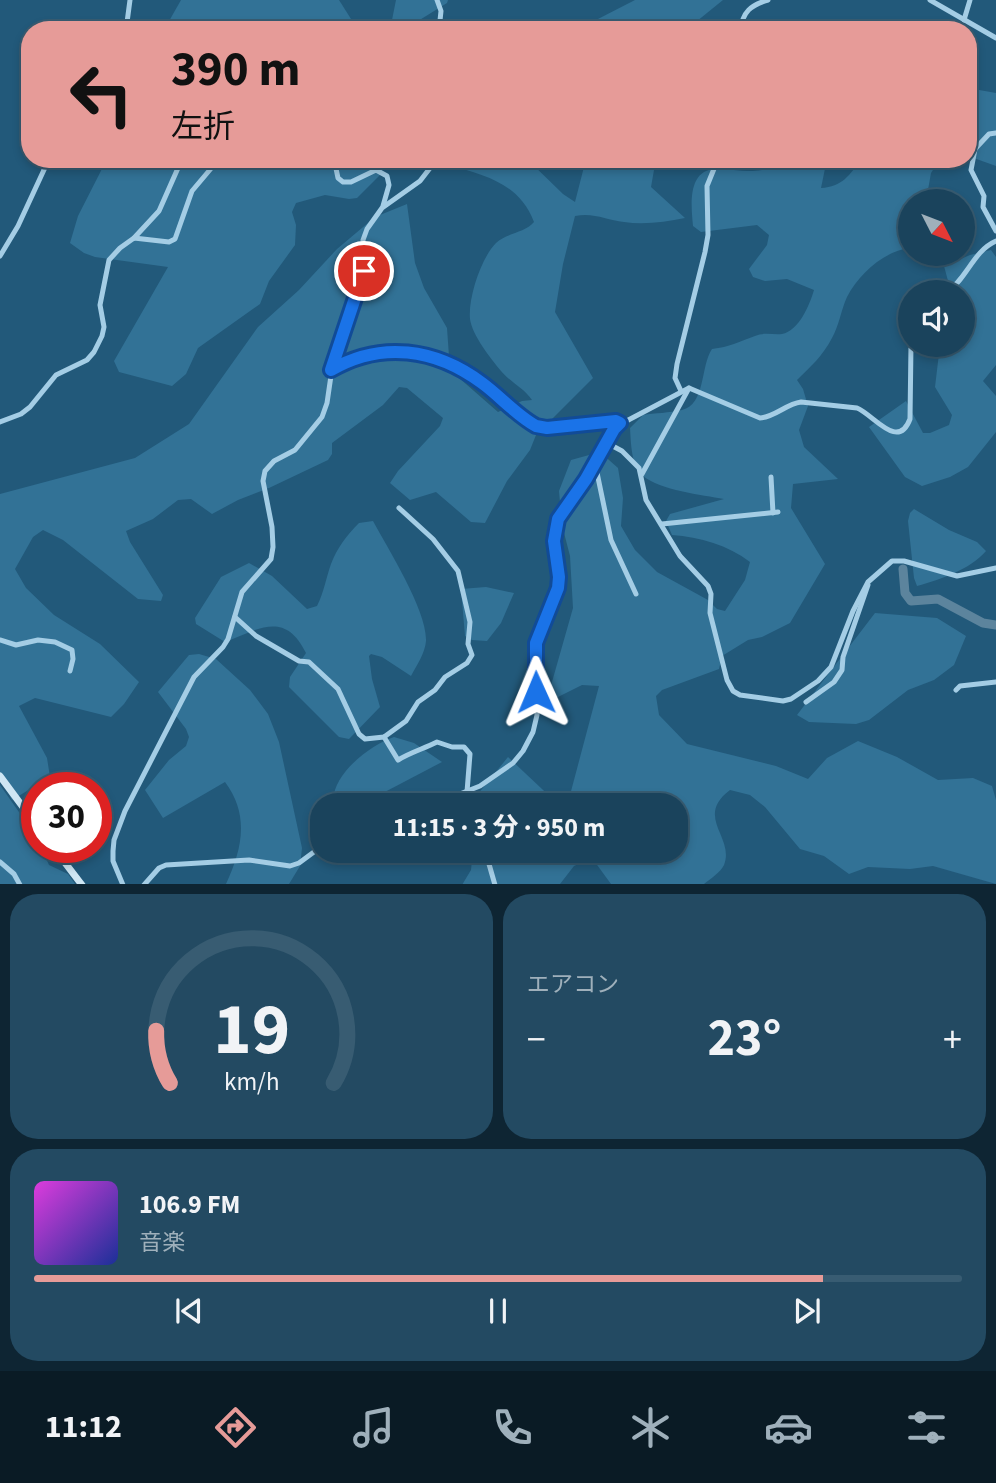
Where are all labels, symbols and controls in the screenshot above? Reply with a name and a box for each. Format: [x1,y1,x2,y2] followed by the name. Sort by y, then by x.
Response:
[171,35,300,105] text: 390 m
[56,49,147,140] icon: left
[171,104,235,150] text: 左折
[898,189,975,266] north arrow
[898,189,975,357] map controls
[334,241,394,301] pin
[345,252,383,290] icon: arrive
[898,280,975,357] button: sound
[499,655,573,729] position arrow
[21,772,112,863] speed limit sign: 30
[393,809,605,846] text: 11:15 · 3 分 · 950 m
[527,968,619,1001] text: エアコン
[213,978,290,1082] text: 19
[708,1002,781,1076] text: 23°
[527,1013,546,1067] text: −
[943,1013,962,1067] text: +
[224,1063,279,1099] text: km/h
[139,1186,240,1223] text: 106.9 FM
[139,1226,185,1259] text: 音楽
[170,1292,208,1330] icon: previous
[479,1292,517,1330] icon: pause
[788,1292,826,1330] icon: next
[211,1403,260,1452] icon: directions
[349,1403,398,1452] icon: music
[488,1403,537,1452] icon: phone
[626,1403,675,1452] icon: climate
[764,1403,813,1452] icon: car
[902,1403,951,1452] icon: filters
[45,1404,122,1450] text: 11:12

